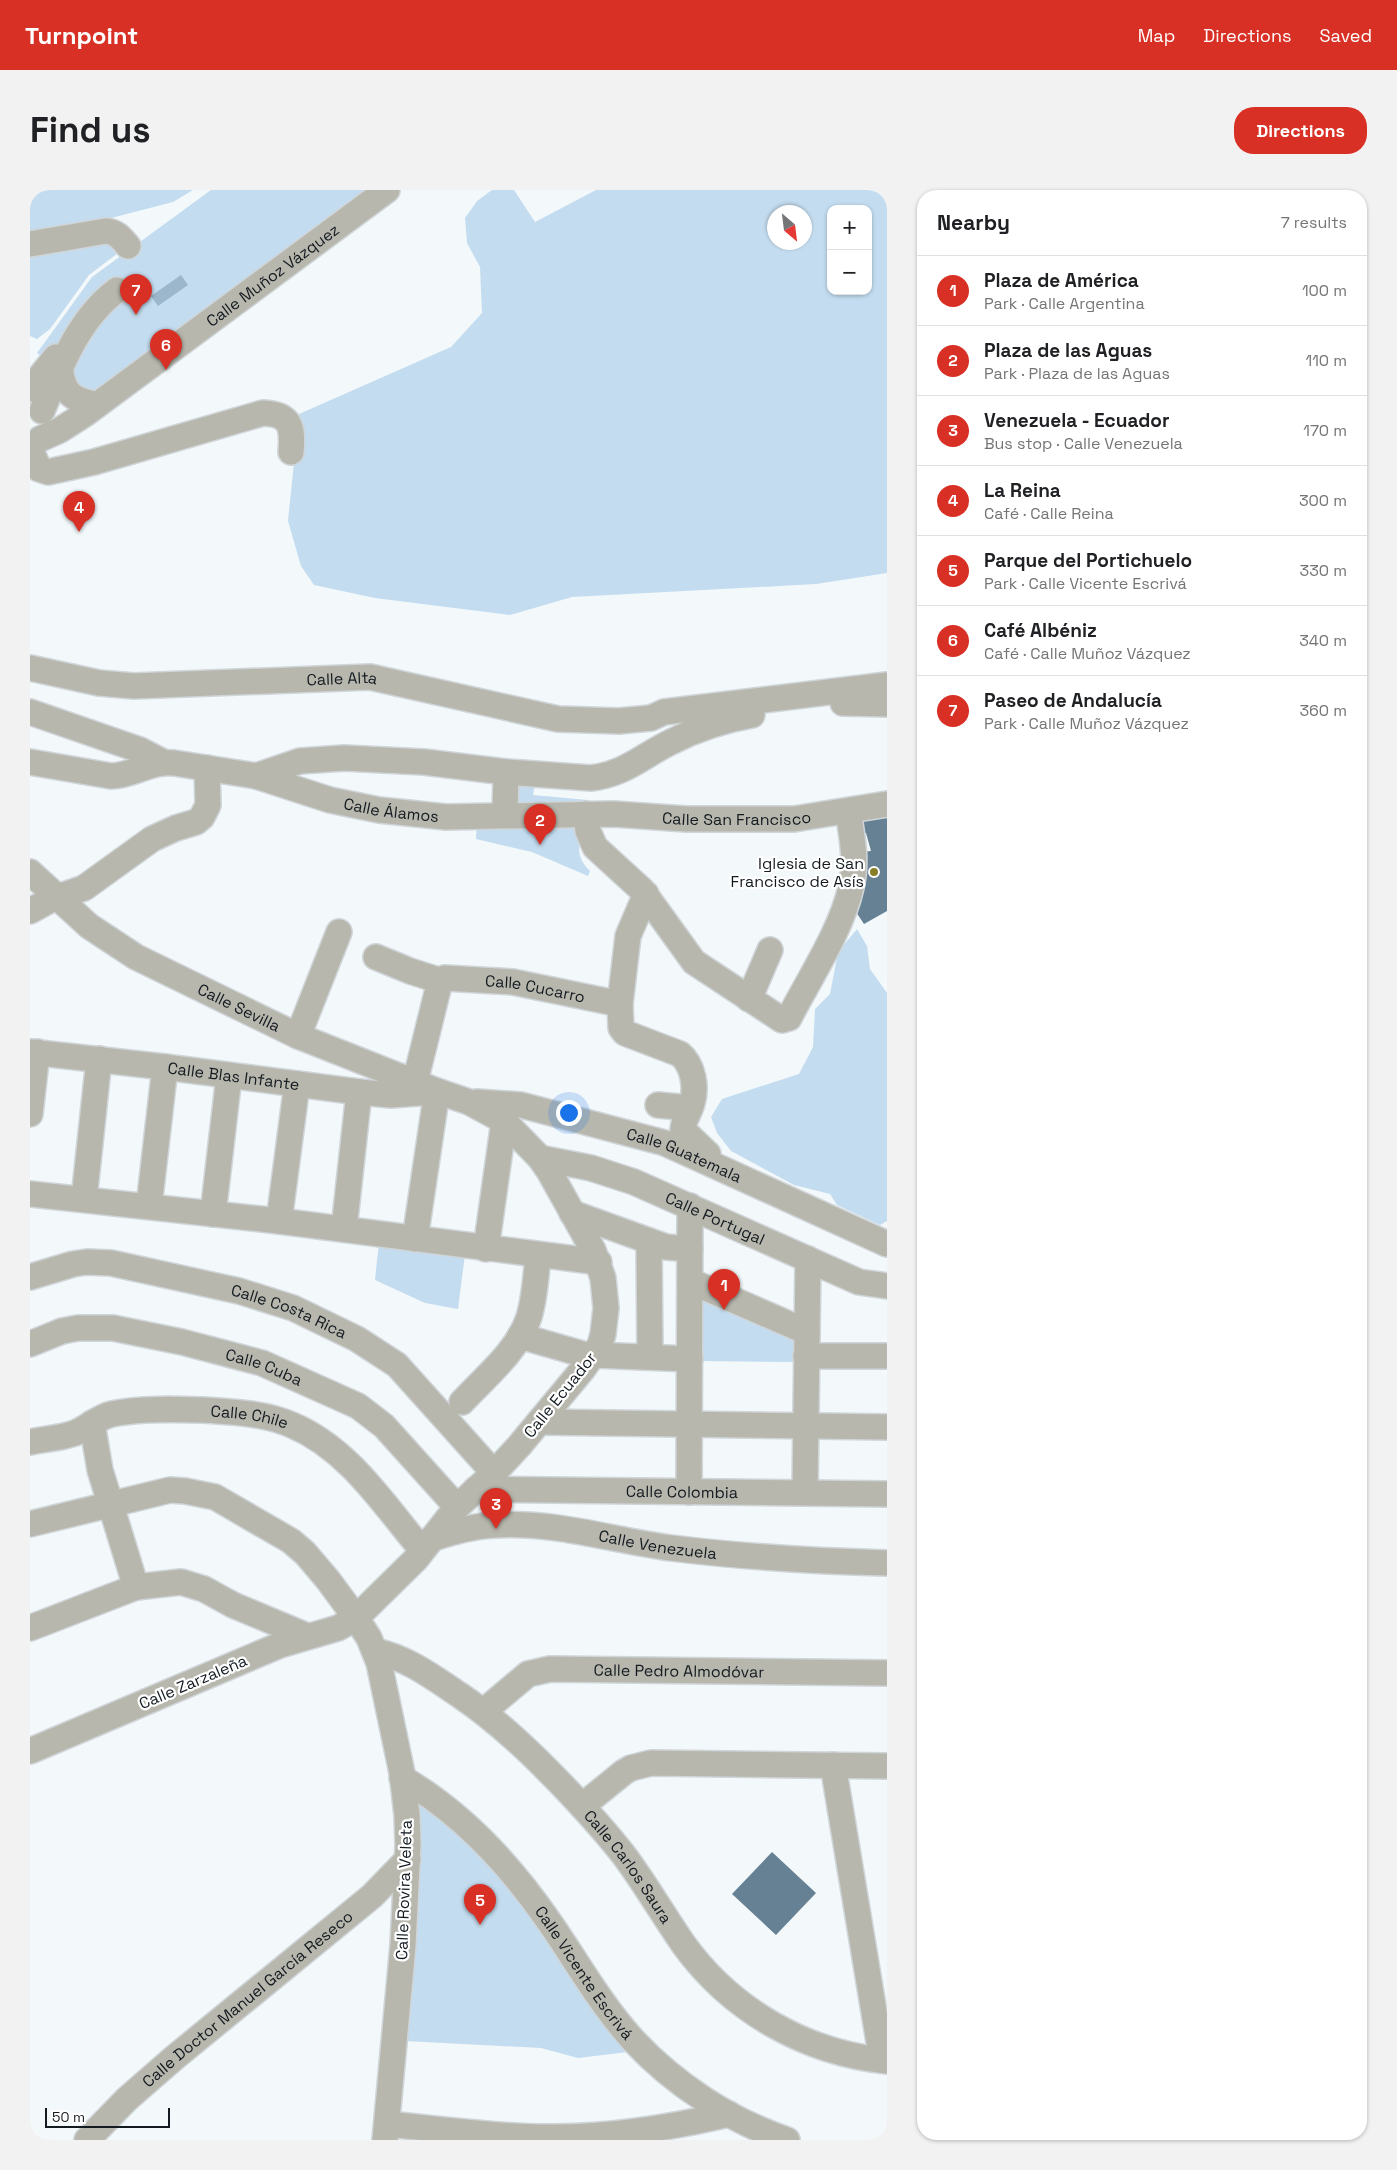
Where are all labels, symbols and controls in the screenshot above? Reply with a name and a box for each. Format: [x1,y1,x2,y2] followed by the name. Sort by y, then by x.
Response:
[25,20,138,51] text: Turnpoint
[1138,24,1175,47] text: Map
[1203,24,1292,47] text: Directions
[1320,24,1372,47] text: Saved
[1234,107,1367,154] button: Directions
[30,108,151,152] text: Find us
[767,205,812,250] north arrow
[827,205,872,295] map controls
[827,205,872,250] button: +
[937,209,1010,236] text: Nearby
[1281,212,1347,233] text: 7 results
[202,219,343,331] street label: Calle Muñoz Vázquez
[827,250,872,295] button: −
[984,268,1139,293] text: Plaza de América
[120,274,152,315] pin: 7
[949,280,957,301] text: 1
[1302,280,1347,301] text: 100 m
[984,293,1145,314] text: Park · Calle Argentina
[150,329,182,370] pin: 6
[984,338,1152,363] text: Plaza de las Aguas
[948,350,958,371] text: 2
[1305,350,1347,371] text: 110 m
[984,363,1170,384] text: Park · Plaza de las Aguas
[984,408,1170,433] text: Venezuela - Ecuador
[948,420,958,441] text: 3
[1303,420,1347,441] text: 170 m
[984,433,1183,454] text: Bus stop · Calle Venezuela
[984,478,1061,503] text: La Reina
[948,490,958,511] text: 4
[1299,490,1347,511] text: 300 m
[63,491,95,532] pin: 4
[984,503,1114,524] text: Café · Calle Reina
[984,548,1192,573] text: Parque del Portichuelo
[948,560,958,581] text: 5
[1300,560,1347,581] text: 330 m
[984,573,1187,594] text: Park · Calle Vicente Escrivá
[984,618,1097,643] text: Café Albéniz
[948,630,958,651] text: 6
[1299,630,1347,651] text: 340 m
[984,643,1191,664] text: Café · Calle Muñoz Vázquez
[306,666,380,690] street label: Calle Alta
[984,688,1162,713] text: Paseo de Andalucía
[949,700,957,721] text: 7
[1299,700,1347,721] text: 360 m
[984,713,1189,734] text: Park · Calle Muñoz Vázquez
[342,793,440,827] street label: Calle Álamos
[524,804,556,845] pin: 2
[662,806,812,830] street label: Calle San Francisco
[731,853,864,892] place label: Iglesia de San Francisco de Asís
[868,866,880,878] marker: Iglesia de San Francisco de Asís
[484,970,587,1007] street label: Calle Cucarro
[194,978,284,1036] street label: Calle Sevilla
[166,1057,301,1095] street label: Calle Blas Infante
[556,1100,582,1126] your location
[624,1123,745,1187] street label: Calle Guatemala
[662,1187,768,1249] street label: Calle Portugal
[708,1269,740,1310] pin: 1
[229,1279,350,1343] street label: Calle Costa Rica
[223,1343,306,1390] street label: Calle Cuba
[519,1348,601,1442] street label: Calle Ecuador
[210,1400,291,1433] street label: Calle Chile
[626,1480,738,1503] street label: Calle Colombia
[480,1488,512,1529] pin: 3
[597,1525,718,1564] street label: Calle Venezuela
[136,1650,250,1714] street label: Calle Zarzaleña
[593,1659,764,1682] street label: Calle Pedro Almodóvar
[580,1805,677,1927] street label: Calle Carlos Saura
[391,1820,417,1960] street label: Calle Rovira Veleta
[464,1884,496,1925] pin: 5
[530,1901,638,2044] street label: Calle Vicente Escrivá
[138,1906,357,2092] street label: Calle Doctor Manuel García Reseco
[45,2105,170,2128] scale bar
[52,2108,85,2126] text: 50 m

